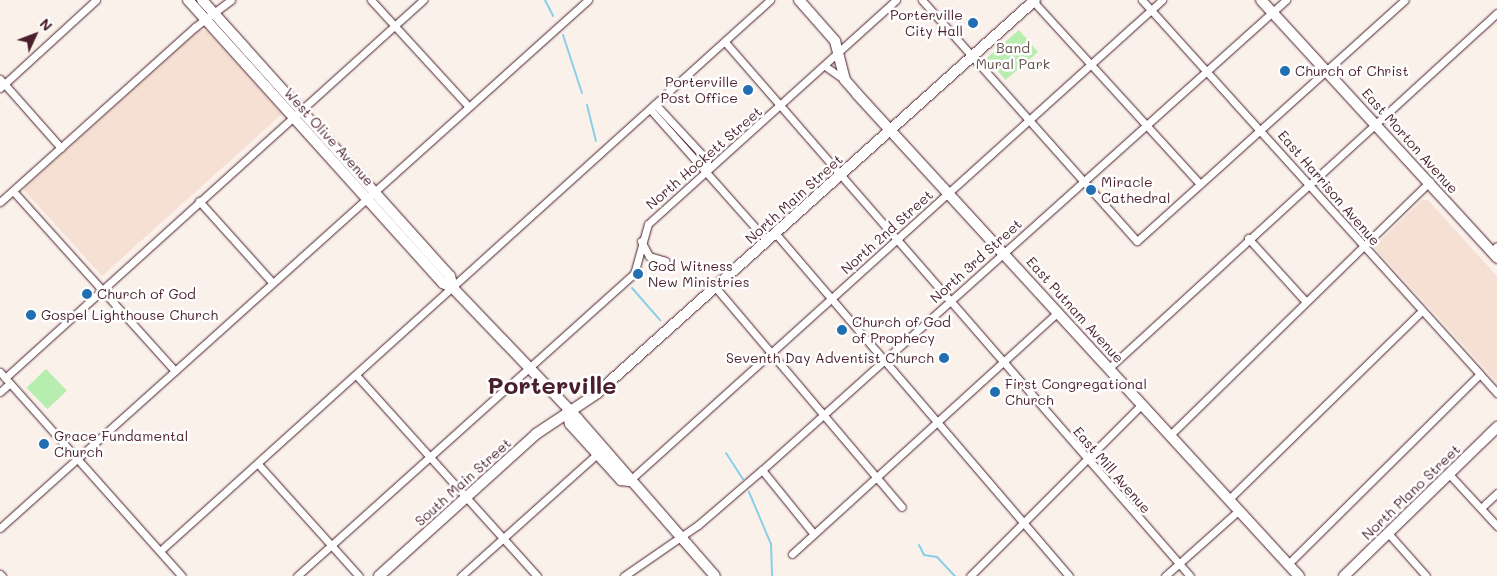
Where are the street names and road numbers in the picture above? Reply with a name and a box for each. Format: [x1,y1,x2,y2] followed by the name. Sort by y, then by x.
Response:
[281,84,377,190] street label: West Olive Avenue
[1358,85,1462,197] street label: East Morton Avenue
[643,103,765,213] street label: North Hockett Street
[1274,127,1384,249] street label: East Harrison Avenue
[742,151,846,247] street label: North Main Street
[838,186,936,278] street label: North 2nd Street
[927,215,1025,307] street label: North 3rd Street
[1023,253,1127,367] street label: East Putnam Avenue
[1070,423,1154,517] street label: East Mill Avenue
[412,434,514,530] street label: South Main Street
[1358,441,1464,543] street label: North Plano Street

